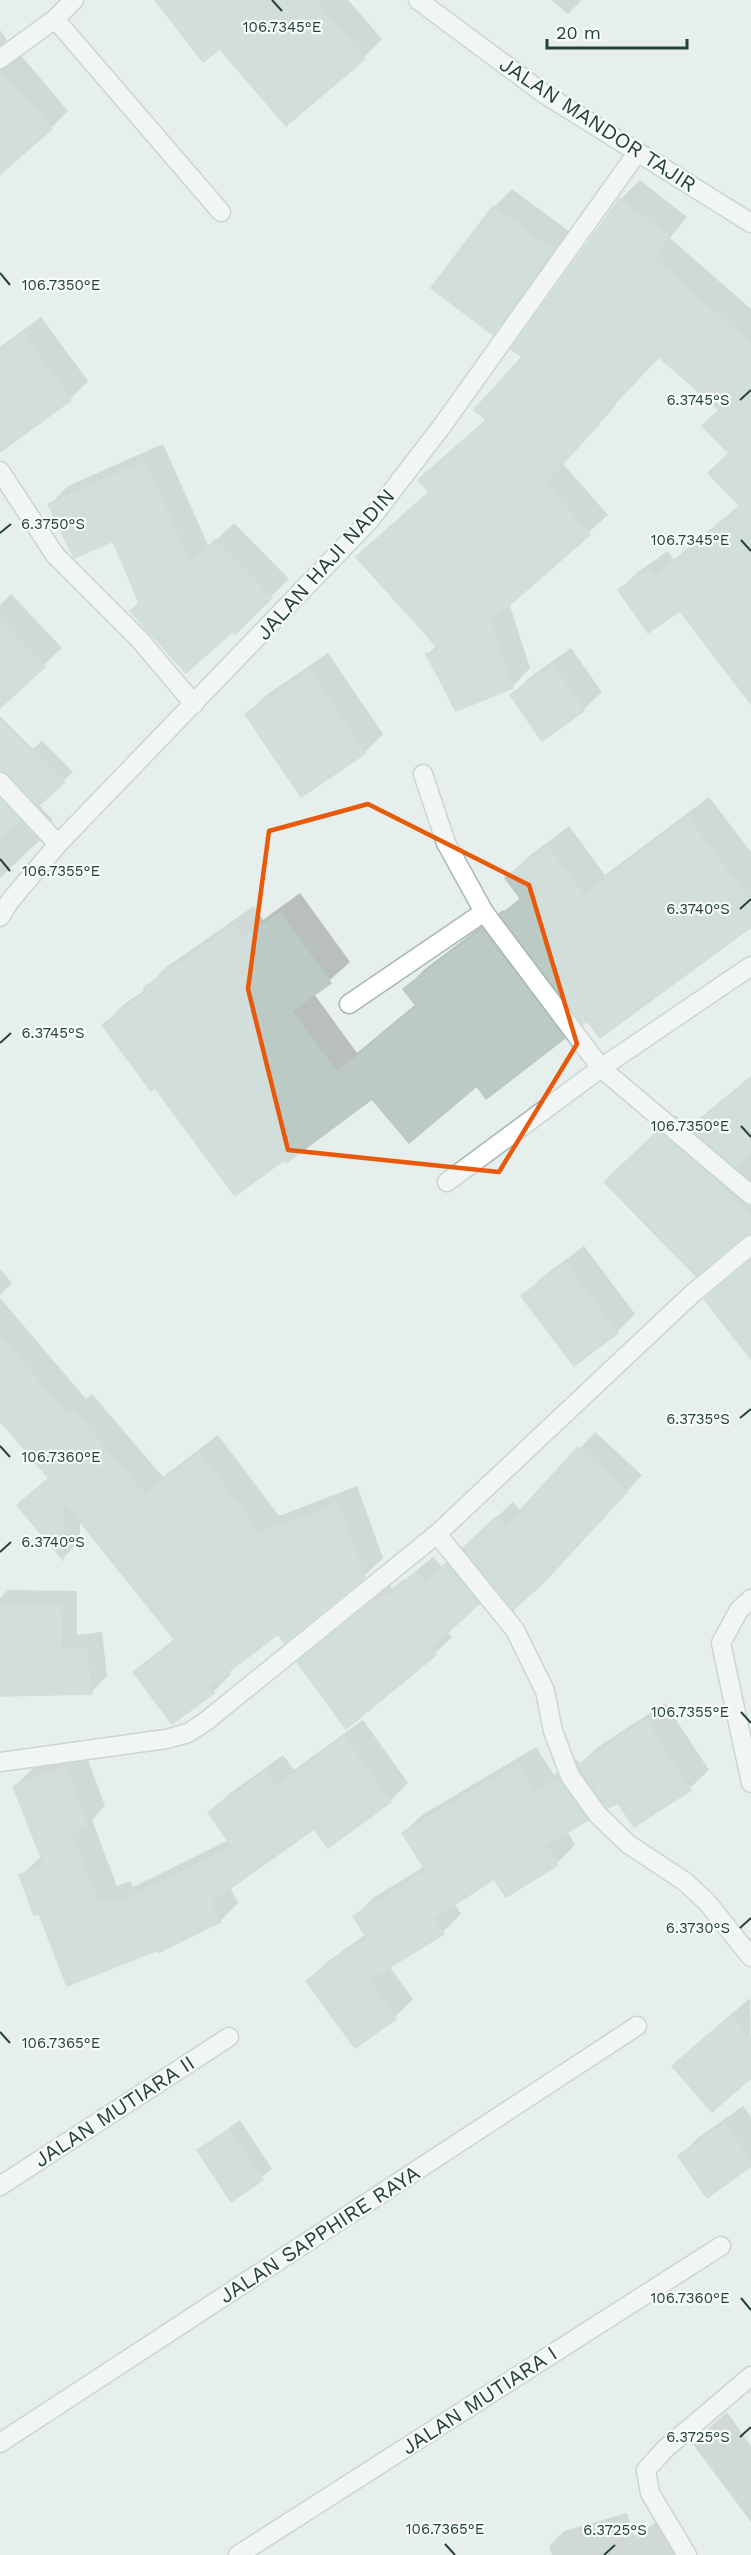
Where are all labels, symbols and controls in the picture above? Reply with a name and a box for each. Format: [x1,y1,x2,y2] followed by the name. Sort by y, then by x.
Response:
[547,12,686,50] scale bar
[243,18,321,36] text: 106.7345°E
[556,22,601,43] text: 20 m
[495,51,701,197] street label: JALAN MANDOR TAJIR
[22,276,100,294] text: 106.7350°E
[666,391,730,409] text: 6.3745°S
[251,483,399,645] street label: JALAN HAJI NADIN
[21,515,85,533] text: 6.3750°S
[651,531,729,549] text: 106.7345°E
[22,862,100,880] text: 106.7355°E
[666,900,730,918] text: 6.3740°S
[21,1024,85,1042] text: 6.3745°S
[651,1117,729,1135] text: 106.7350°E
[666,1410,730,1428] text: 6.3735°S
[21,1448,101,1466] text: 106.7360°E
[21,1533,85,1551] text: 6.3740°S
[651,1703,729,1721] text: 106.7355°E
[666,1919,730,1937] text: 6.3730°S
[22,2034,100,2052] text: 106.7365°E
[29,2050,199,2172] street label: JALAN MUTIARA II
[214,2160,424,2308] street label: JALAN SAPPHIRE RAYA
[650,2289,730,2307] text: 106.7360°E
[397,2340,561,2460] street label: JALAN MUTIARA I
[666,2428,730,2446] text: 6.3725°S
[406,2520,484,2538] text: 106.7365°E
[583,2521,647,2539] text: 6.3725°S

